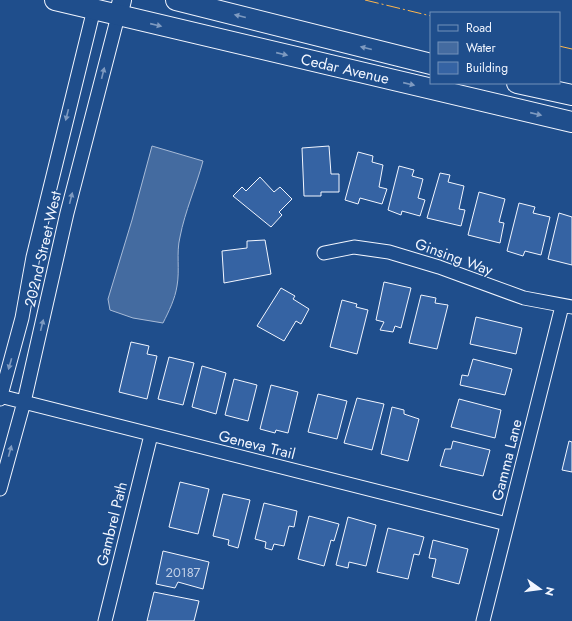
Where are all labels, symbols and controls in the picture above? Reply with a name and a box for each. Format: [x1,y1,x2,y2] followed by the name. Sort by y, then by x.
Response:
[430,12,560,84] legend
[234,13,246,19] one-way arrow
[466,19,492,37] text: Road
[150,22,162,28] one-way arrow
[466,39,497,57] text: Water
[360,45,372,51] one-way arrow
[299,48,392,90] street label: Cedar Avenue
[276,52,289,58] one-way arrow
[466,59,508,77] text: Building
[101,66,107,79] one-way arrow
[403,81,415,87] one-way arrow
[64,109,70,121] one-way arrow
[529,111,542,117] one-way arrow
[19,189,67,309] street label: 202nd Street West
[68,192,74,204] one-way arrow
[412,233,496,281] street label: Ginsing Way
[40,319,46,331] one-way arrow
[6,358,12,371] one-way arrow
[486,417,528,503] street label: Gamma Lane
[216,425,298,465] street label: Geneva Trail
[7,445,13,457] one-way arrow
[91,480,133,568] street label: Gambrel Path
[166,563,201,582] house number: 20187
[520,569,560,609] north arrow
[541,585,559,598] text: N

